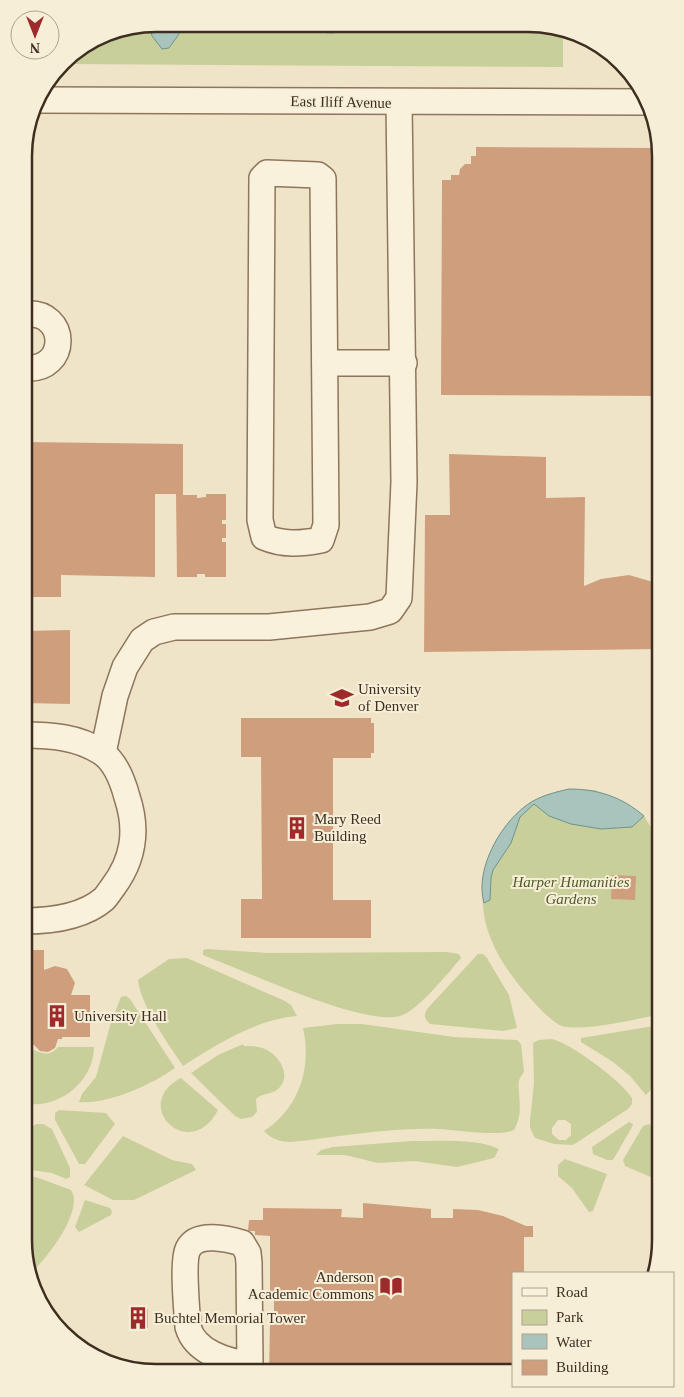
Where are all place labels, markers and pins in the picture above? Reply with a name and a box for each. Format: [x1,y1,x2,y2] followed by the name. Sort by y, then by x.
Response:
[358,681,422,714] place label: University of Denver
[329,685,355,711] school or university icon: University of Denver
[314,811,382,844] place label: Mary Reed Building
[284,815,310,841] building icon: Mary Reed Building
[44,1003,70,1029] building icon: University Hall
[74,1008,167,1024] place label: University Hall
[248,1269,374,1302] place label: Anderson Academic Commons
[378,1273,404,1299] library icon: Anderson Academic Commons
[125,1305,151,1331] building icon: Buchtel Memorial Tower
[154,1310,305,1326] place label: Buchtel Memorial Tower

